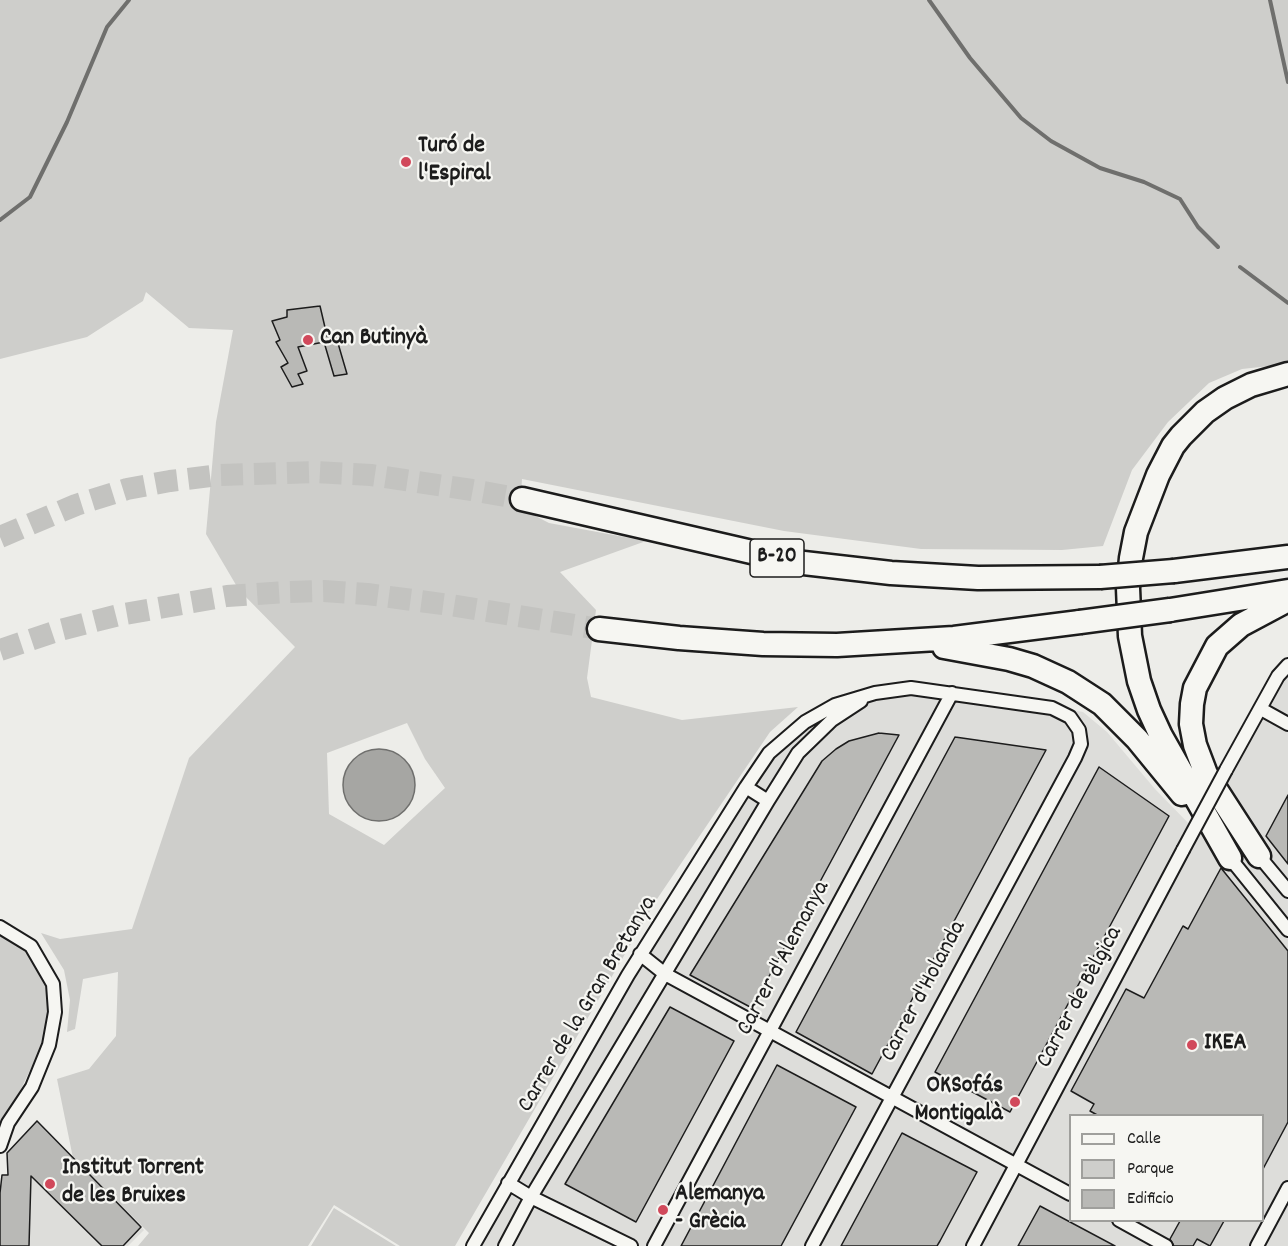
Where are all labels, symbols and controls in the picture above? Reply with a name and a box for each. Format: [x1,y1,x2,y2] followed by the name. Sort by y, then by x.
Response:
[418,134,491,190] place label: Turó de l'Espiral
[399,155,413,169] marker: Turó de l'Espiral
[320,326,427,354] place label: Can Butinyà
[301,333,315,347] marker: Can Butinyà
[750,539,804,577] road number: B-20
[732,877,838,1041] street label: Carrer d'Alemanya
[513,891,665,1119] street label: Carrer de la Gran Bretanya
[876,917,974,1067] street label: Carrer d'Holanda
[1032,922,1130,1074] street label: Carrer de Bèlgica
[1204,1031,1247,1059] place label: IKEA
[1185,1038,1199,1052] marker: IKEA
[914,1074,1003,1130] place label: OKSofás Montigalà
[1008,1095,1022,1109] marker: OKSofás Montigalà
[1069,1114,1264,1222] legend
[1127,1127,1161,1152] text: Calle
[62,1156,204,1212] place label: Institut Torrent de les Bruixes
[1127,1157,1174,1182] text: Parque
[43,1177,57,1191] marker: Institut Torrent de les Bruixes
[675,1182,764,1238] place label: Alemanya - Grècia
[1127,1187,1174,1212] text: Edificio
[656,1203,670,1217] marker: Alemanya - Grècia

